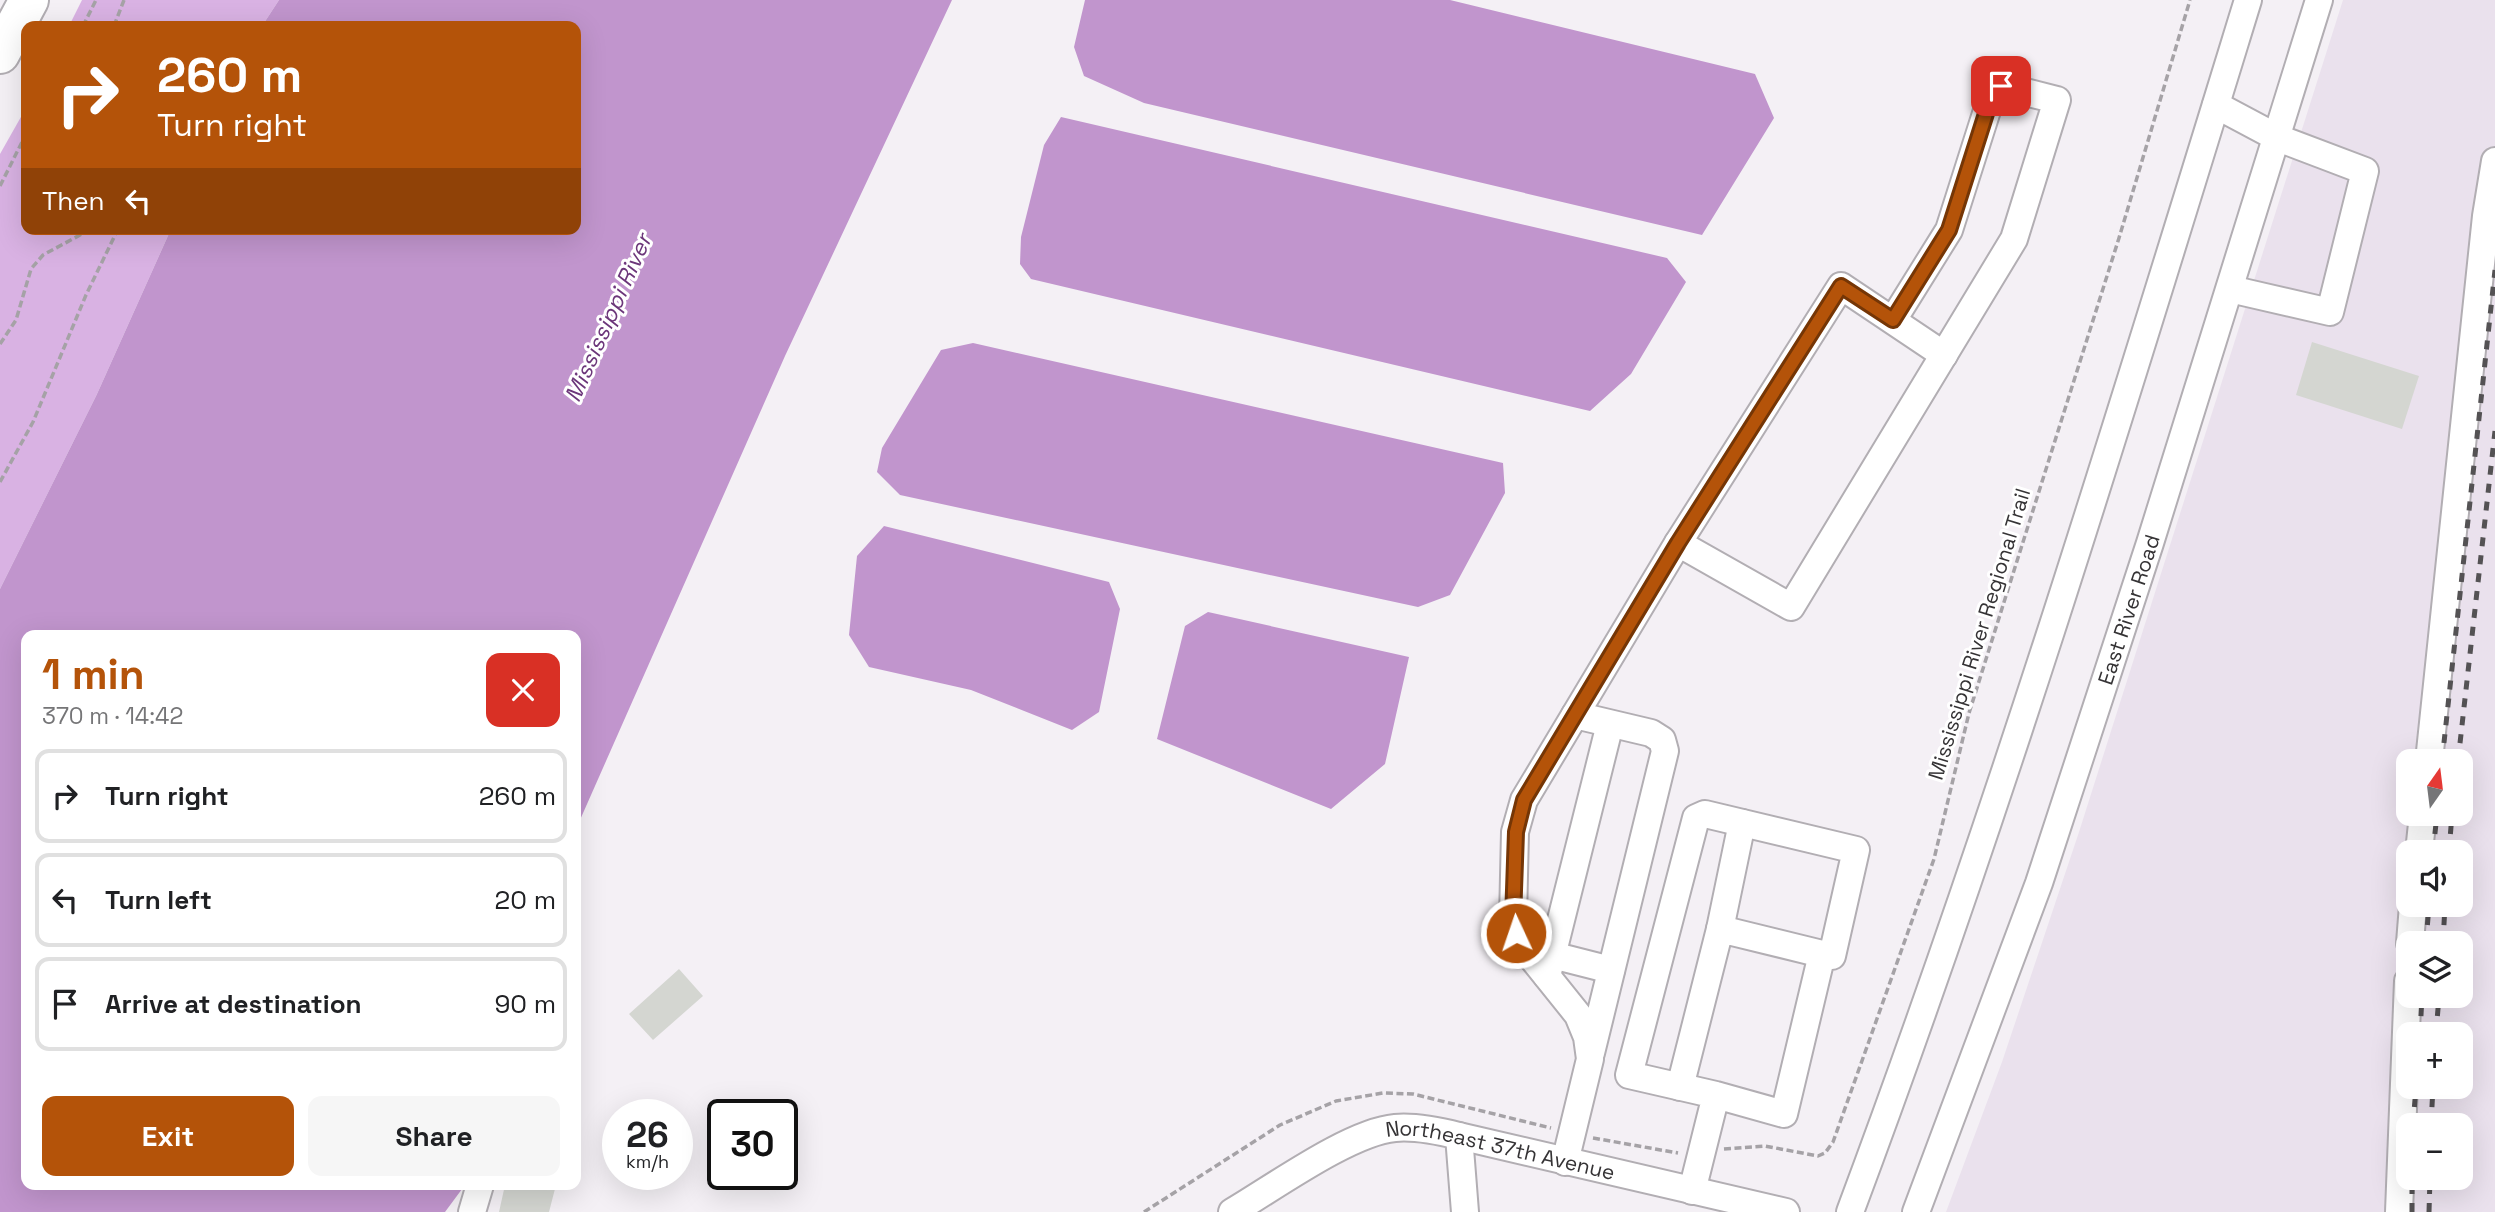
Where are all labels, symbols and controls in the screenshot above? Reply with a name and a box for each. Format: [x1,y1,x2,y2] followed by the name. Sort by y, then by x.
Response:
[157,44,302,106] text: 260 m
[42,49,133,140] icon: right
[1971,56,2031,116] pin
[1982,67,2020,105] icon: arrive
[157,105,307,145] text: Turn right
[119,182,157,220] icon: left
[42,184,105,218] text: Then
[558,227,659,407] water label: Mississippi River
[1922,485,2036,783] street label: Mississippi River Regional Trail
[2091,531,2165,688] street label: East River Road
[42,648,145,701] text: 1 min
[486,653,560,727] button: close
[42,701,183,731] text: 370 m · 14:42
[2396,749,2473,826] north arrow
[2396,749,2473,1190] map controls
[46,777,84,815] icon: right
[105,779,229,813] text: Turn right
[479,779,556,813] text: 260 m
[2396,840,2473,917] button: sound
[46,881,84,919] icon: left
[105,883,212,917] text: Turn left
[495,883,556,917] text: 20 m
[1479,896,1553,970] position arrow
[2396,931,2473,1008] button: layers
[46,985,84,1023] icon: arrive
[105,987,362,1021] text: Arrive at destination
[494,987,556,1021] text: 90 m
[2396,1022,2473,1099] button: +
[42,1096,294,1176] button: Exit
[308,1096,560,1176] button: Share
[707,1099,798,1190] speed limit sign: 30
[626,1113,669,1157] text: 26
[2396,1113,2473,1190] button: −
[1384,1114,1618,1185] street label: Northeast 37th Avenue
[626,1150,669,1173] text: km/h

